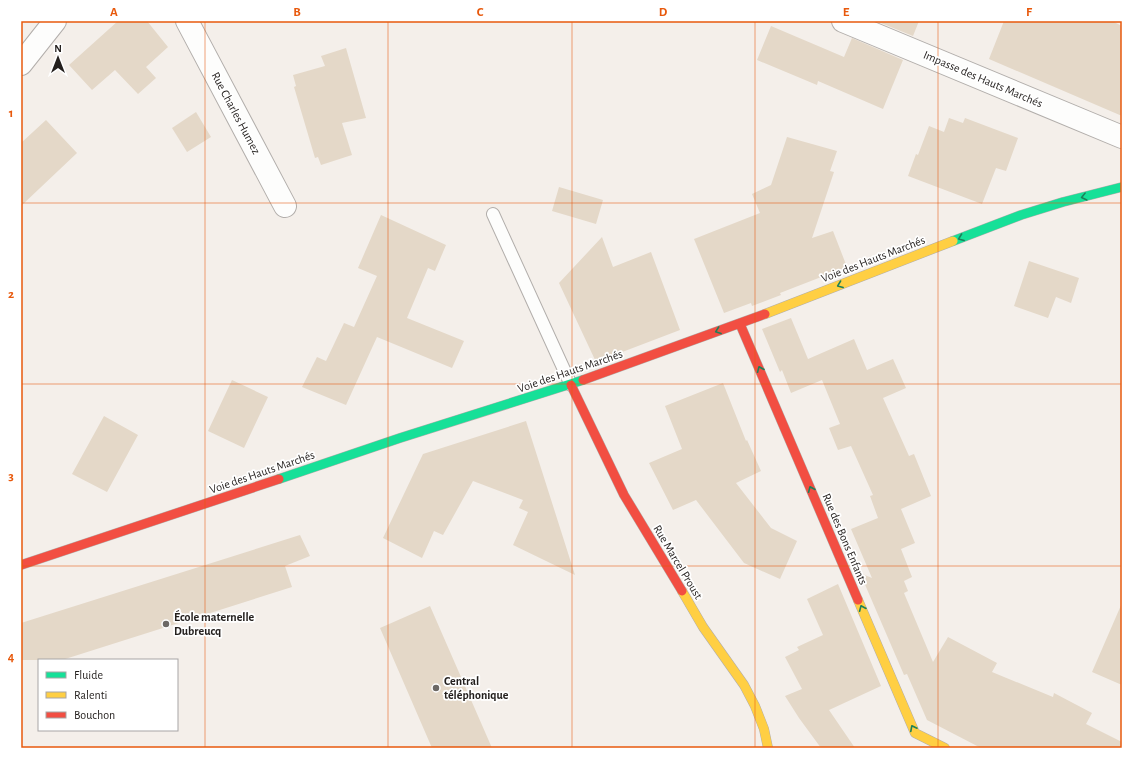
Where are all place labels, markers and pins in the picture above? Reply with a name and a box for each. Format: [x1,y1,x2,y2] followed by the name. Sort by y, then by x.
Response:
[174,609,255,637] place label: École maternelle Dubreucq
[161,619,171,629] marker: École maternelle Dubreucq
[444,675,509,701] place label: Central téléphonique
[431,683,441,693] marker: Central téléphonique

